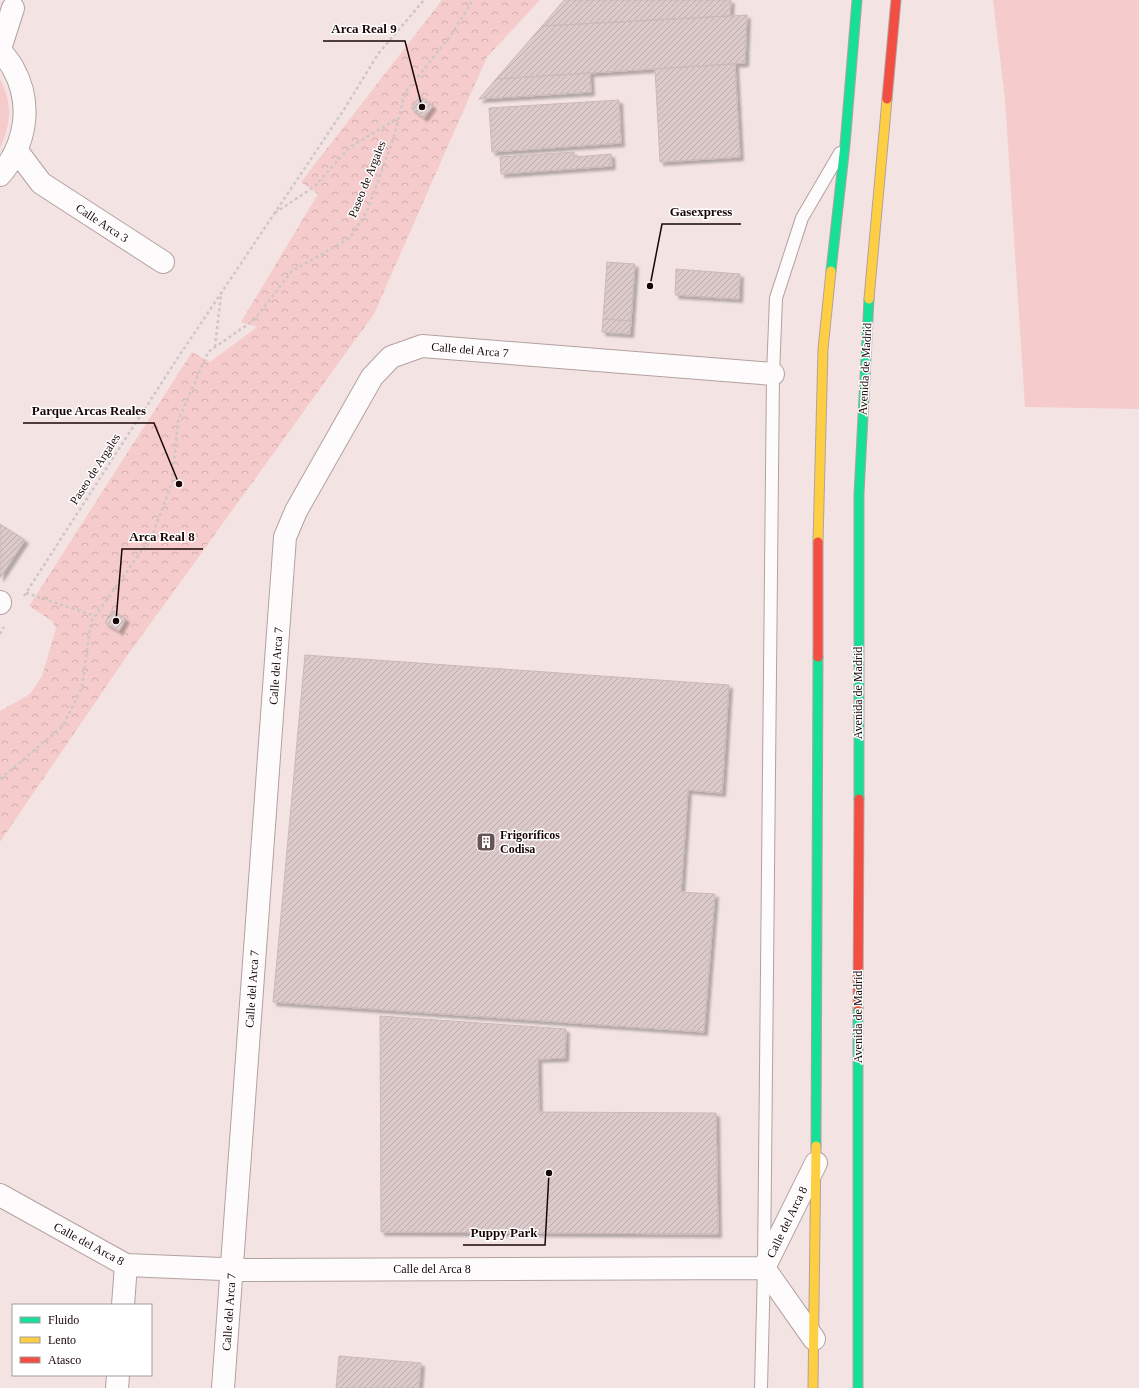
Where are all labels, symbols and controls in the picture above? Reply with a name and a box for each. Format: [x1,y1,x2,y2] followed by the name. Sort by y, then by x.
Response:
[323,16,405,41] callout: Arca Real 9
[331,21,397,36] text: Arca Real 9
[345,138,389,220] street label: Paseo de Argales
[662,199,741,224] callout: Gasexpress
[73,201,131,245] street label: Calle Arca 3
[670,204,732,219] text: Gasexpress
[856,322,874,416] street label: Avenida de Madrid
[431,340,509,360] street label: Calle del Arca 7
[23,398,154,423] callout: Parque Arcas Reales
[32,403,146,418] text: Parque Arcas Reales
[67,431,123,507] street label: Paseo de Argales
[122,524,203,549] callout: Arca Real 8
[129,529,195,544] text: Arca Real 8
[266,627,286,705] street label: Calle del Arca 7
[851,647,865,739] street label: Avenida de Madrid
[500,828,560,856] place label: Frigoríficos Codisa
[475,831,497,853] building icon: Frigoríficos Codisa
[242,950,262,1028] street label: Calle del Arca 7
[851,971,865,1063] street label: Avenida de Madrid
[764,1184,810,1260] street label: Calle del Arca 8
[51,1220,127,1268] street label: Calle del Arca 8
[463,1220,545,1245] callout: Puppy Park
[471,1225,538,1240] text: Puppy Park
[393,1262,471,1276] street label: Calle del Arca 8
[219,1273,239,1351] street label: Calle del Arca 7
[12,1304,152,1376] legend
[48,1313,79,1327] text: Fluido
[48,1333,76,1347] text: Lento
[48,1353,81,1367] text: Atasco

